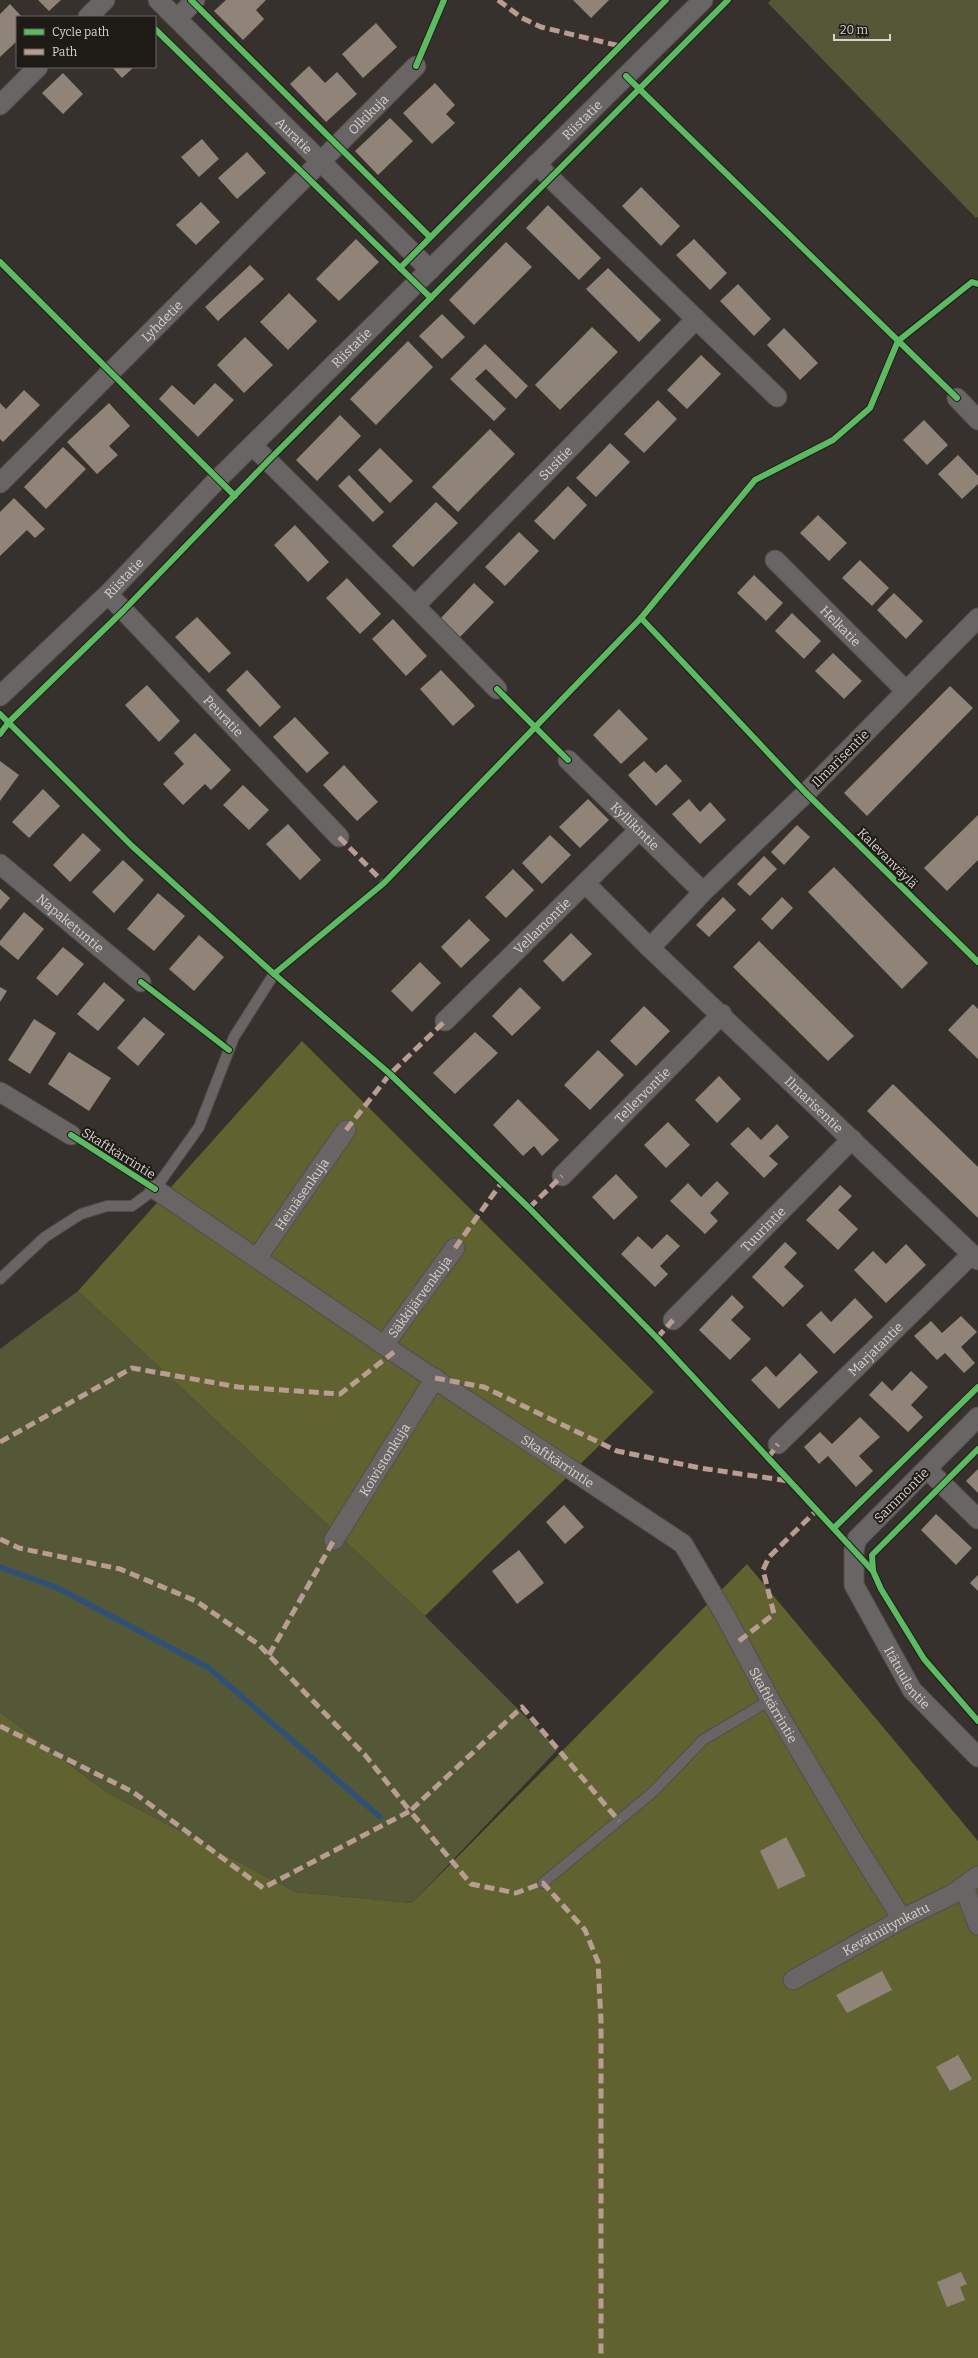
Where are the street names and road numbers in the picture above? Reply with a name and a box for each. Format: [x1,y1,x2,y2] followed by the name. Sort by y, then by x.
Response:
[345,91,391,138] street label: Olkikuja
[559,97,605,143] street label: Riistatie
[273,114,315,157] street label: Auratie
[138,298,186,345] street label: Lyhdetie
[329,325,375,371] street label: Riistatie
[536,443,575,483] street label: Susitie
[101,555,147,601] street label: Riistatie
[817,603,864,649] street label: Helkatie
[200,692,246,740] street label: Peuratie
[809,727,872,790] street label: Ilmarisentie
[608,799,662,853] street label: Kyllikintie
[855,825,921,891] street label: Kalevanväylä
[34,891,107,956] street label: Napaketuntie
[511,895,574,957] street label: Vellamontie
[612,1064,673,1126] street label: Tellervontie
[782,1073,846,1136] street label: Ilmarisentie
[79,1125,158,1182] street label: Skaftkärrintie
[272,1155,332,1233] street label: Heinäsenkuja
[738,1204,789,1255] street label: Tuurintie
[385,1253,455,1341] street label: Säkkijärvenkuja
[845,1319,906,1379] street label: Marjatantie
[356,1421,413,1499] street label: Koivistonkuja
[518,1432,597,1491] street label: Skaftkärrintie
[871,1465,932,1526] street label: Sammontie
[881,1644,933,1712] street label: Itätuulentie
[746,1665,801,1746] street label: Skaftkärrintie
[840,1900,932,1959] street label: Kevätniitynkatu

